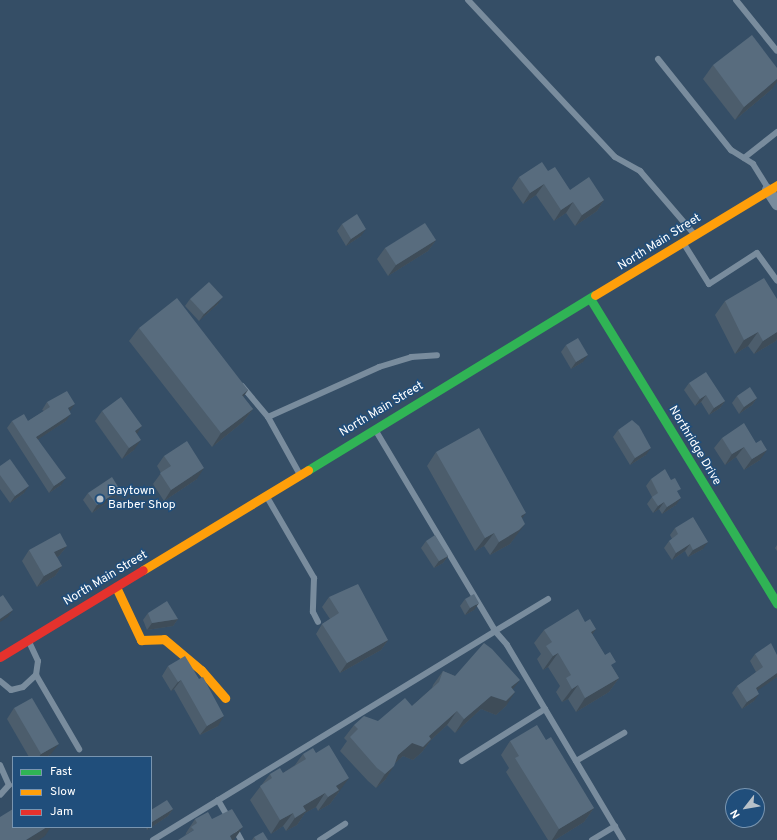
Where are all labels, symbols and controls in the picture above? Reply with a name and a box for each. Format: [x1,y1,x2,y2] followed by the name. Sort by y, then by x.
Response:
[616,212,704,274] street label: North Main Street
[338,379,426,441] street label: North Main Street
[665,404,723,488] street label: Northridge Drive
[108,485,176,513] place label: Baytown Barber Shop
[95,494,105,504] marker: Baytown Barber Shop
[62,548,150,610] street label: North Main Street
[12,756,152,828] legend
[50,764,72,780] text: Fast
[50,784,76,800] text: Slow
[725,788,765,828] north arrow
[50,804,73,820] text: Jam
[728,807,744,821] text: N

